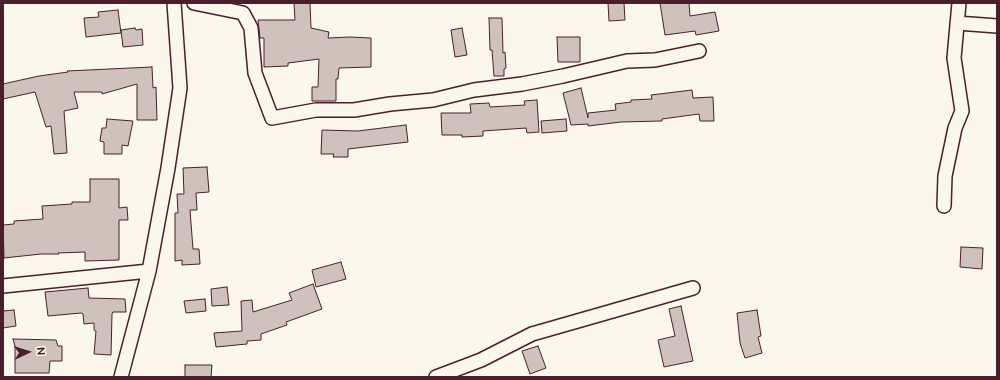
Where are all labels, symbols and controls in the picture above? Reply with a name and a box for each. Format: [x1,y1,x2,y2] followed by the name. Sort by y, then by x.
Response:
[8,332,48,372] north arrow
[34,347,47,356] text: N

